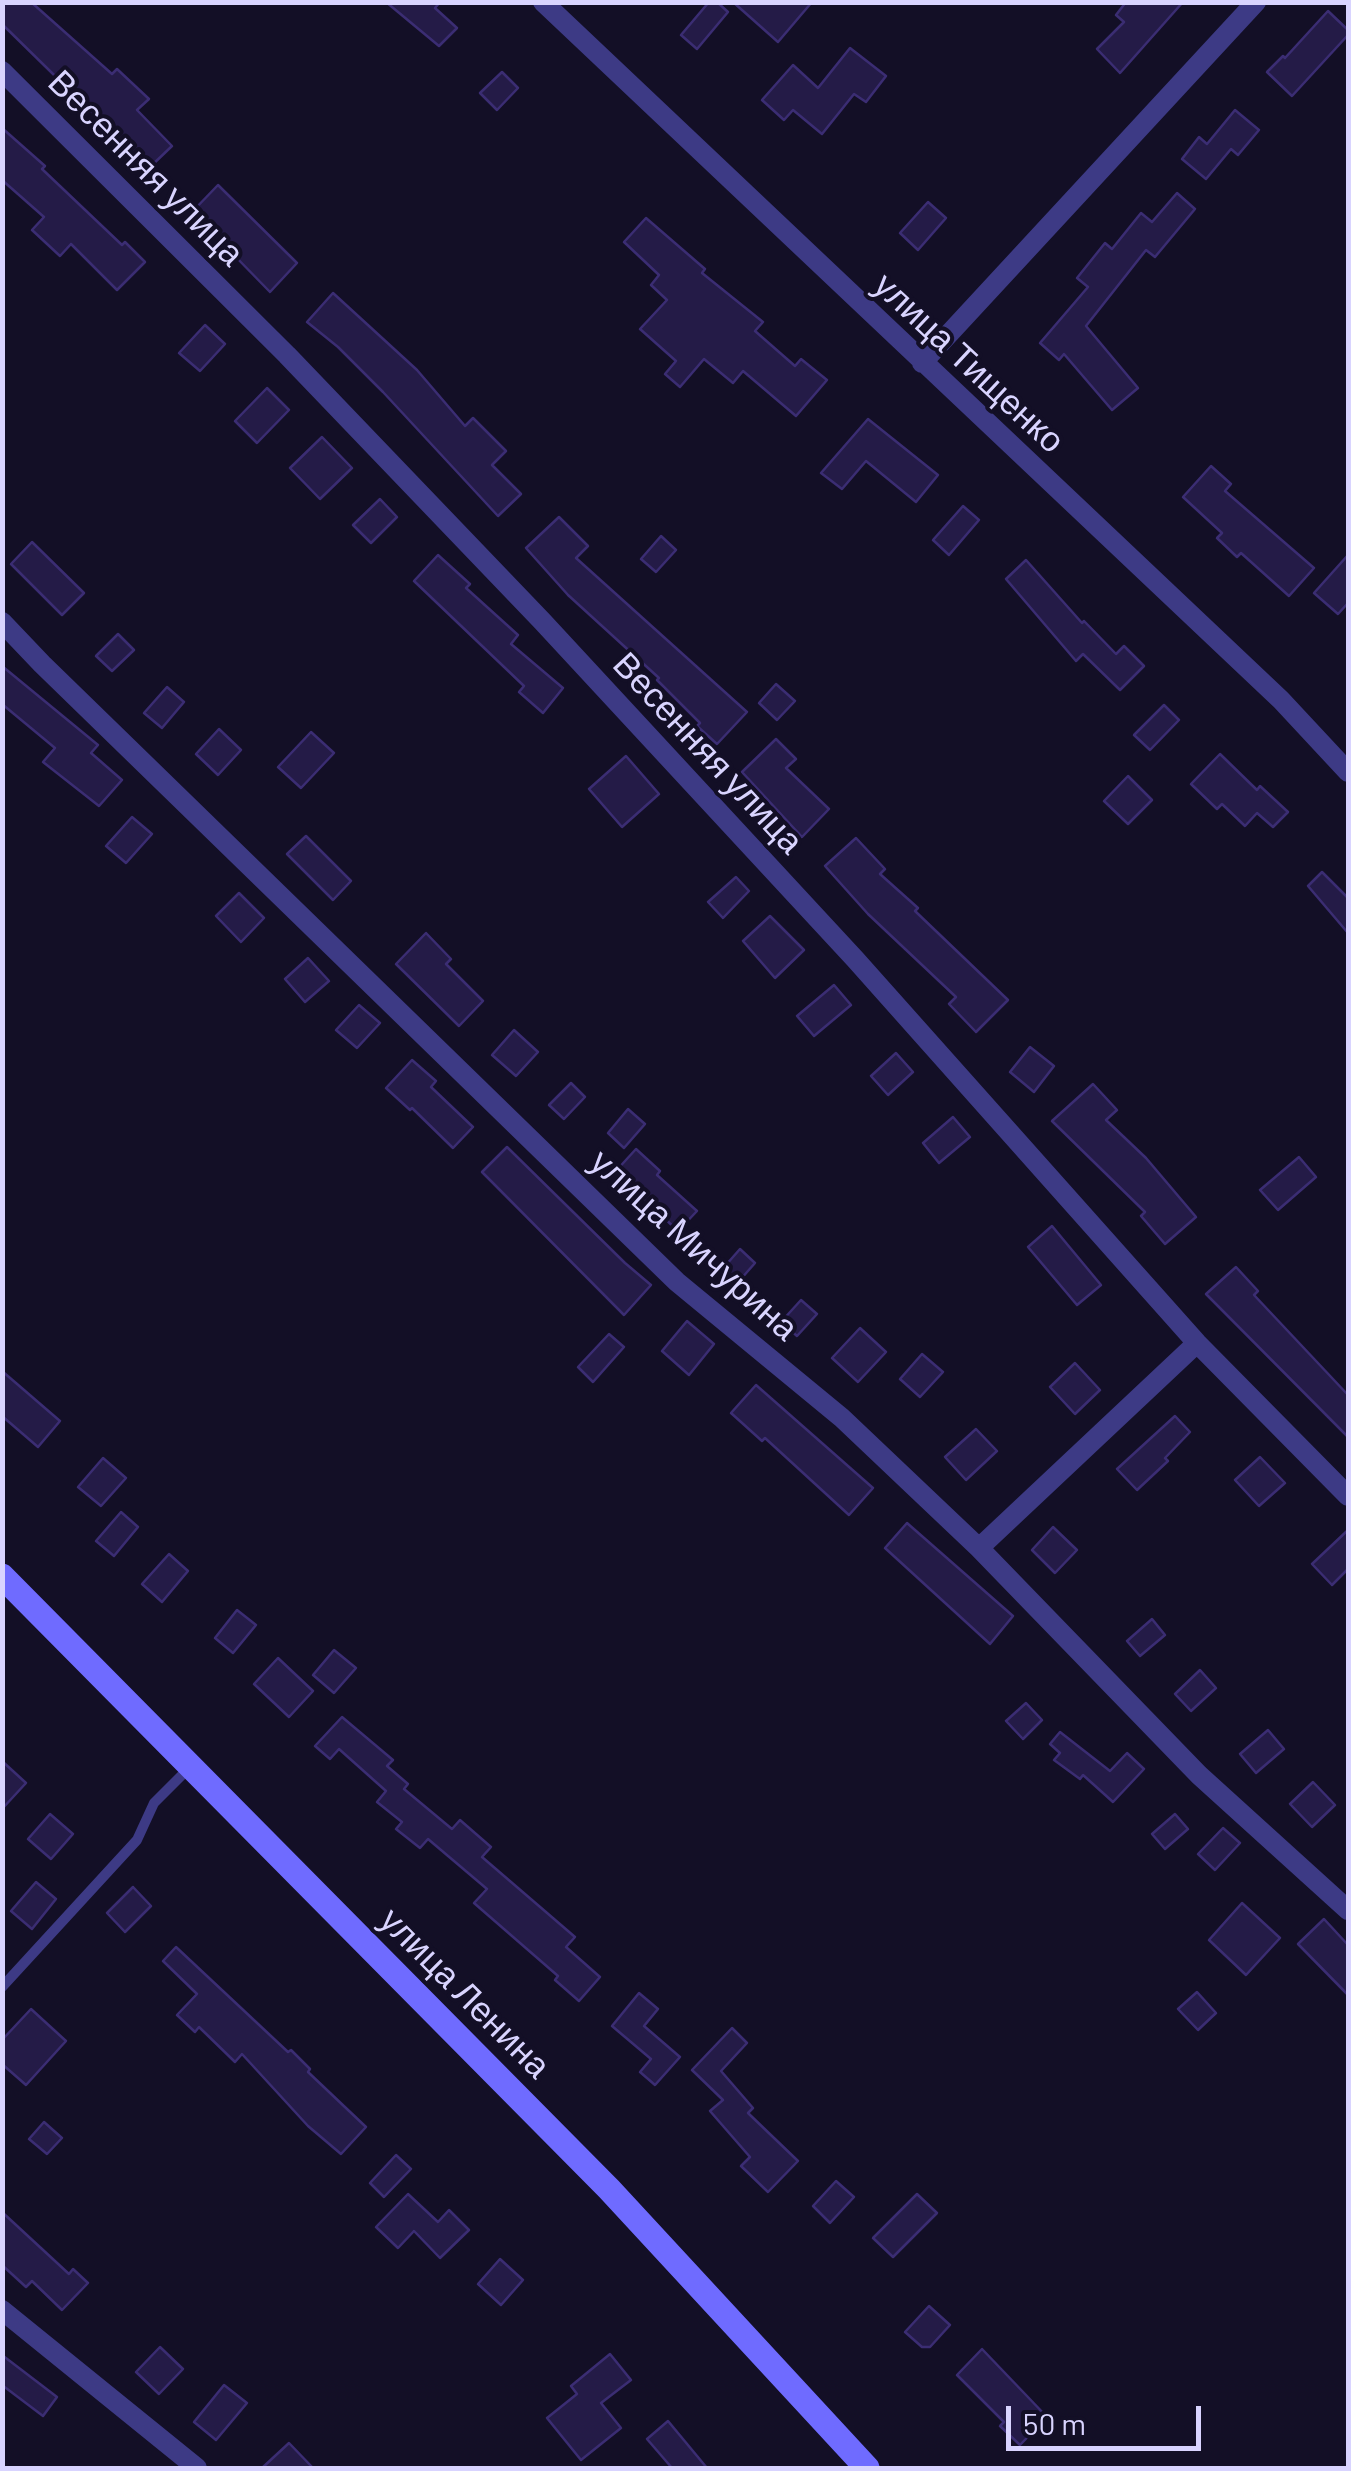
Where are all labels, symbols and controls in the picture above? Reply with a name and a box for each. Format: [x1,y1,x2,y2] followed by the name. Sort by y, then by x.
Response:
[39,61,253,275] street label: Весенняя улица
[865,264,1073,462] street label: улица Тищенко
[604,644,812,862] street label: Весенняя улица
[581,1141,807,1349] street label: улица Мичурина
[371,1899,559,2087] street label: улица Ленина
[1011,2386,1206,2448] scale bar
[1023,2405,1086,2441] text: 50 m

